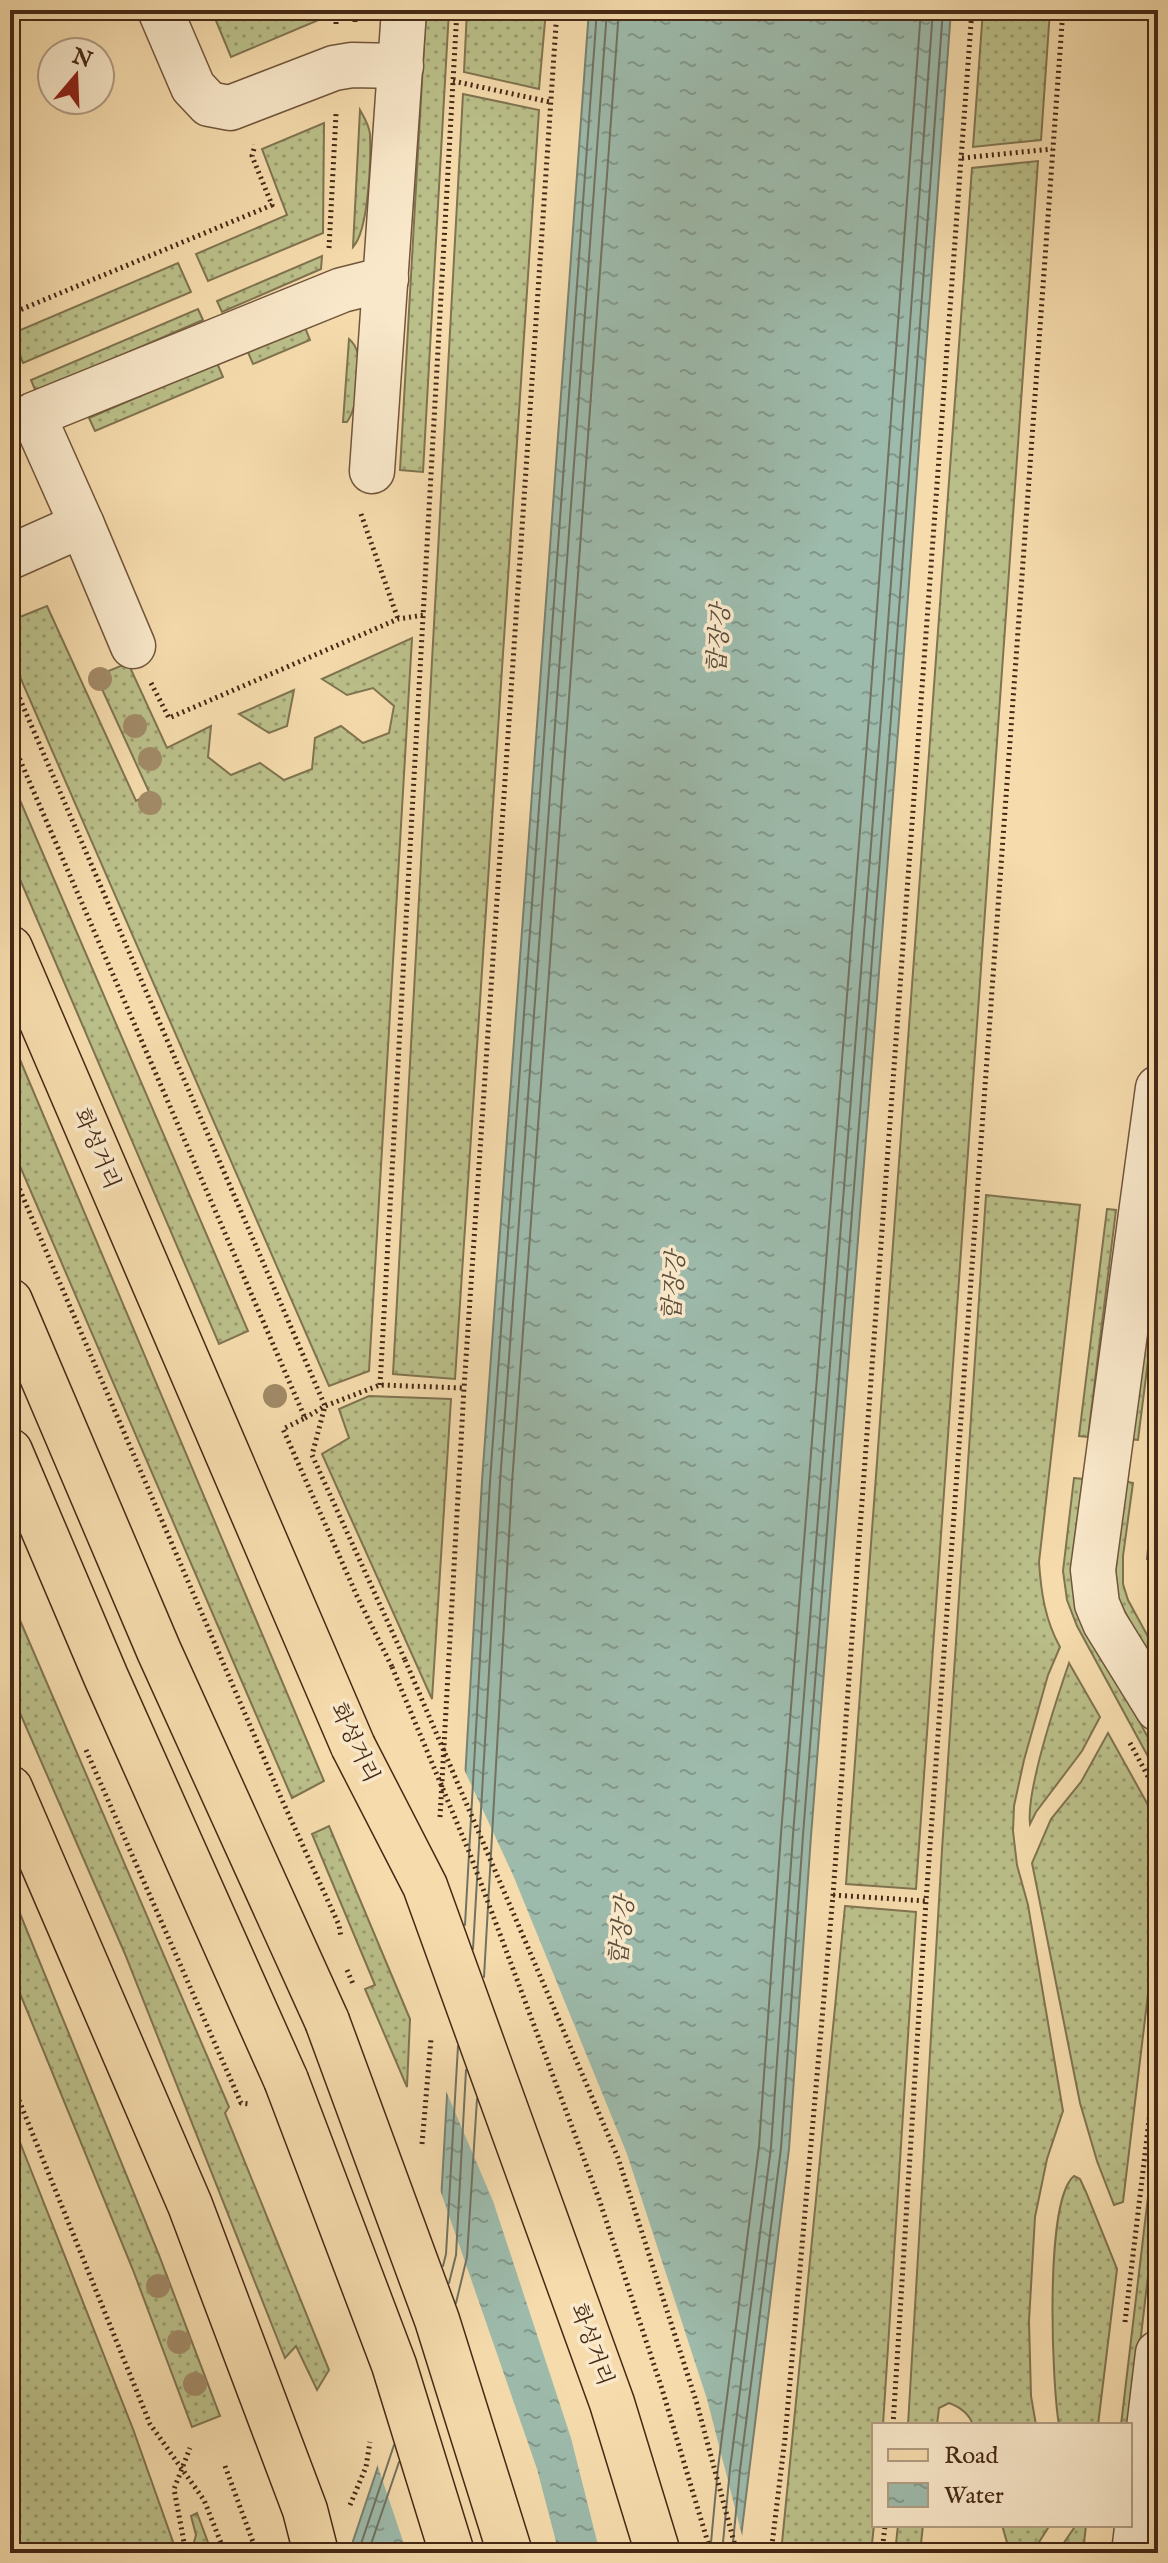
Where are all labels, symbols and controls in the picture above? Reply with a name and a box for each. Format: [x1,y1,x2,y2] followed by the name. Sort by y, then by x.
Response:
[36,36,116,116] north arrow
[67,42,95,75] text: N
[702,599,738,675] water label: 합장강
[67,1104,125,1194] street label: 화성거리
[657,1246,693,1322] water label: 합장강
[323,1699,385,1787] street label: 화성거리
[604,1891,642,1967] water label: 합장강
[563,2300,619,2390] street label: 화성거리
[872,2423,1132,2527] legend
[944,2441,998,2472] text: Road
[944,2481,1004,2512] text: Water

